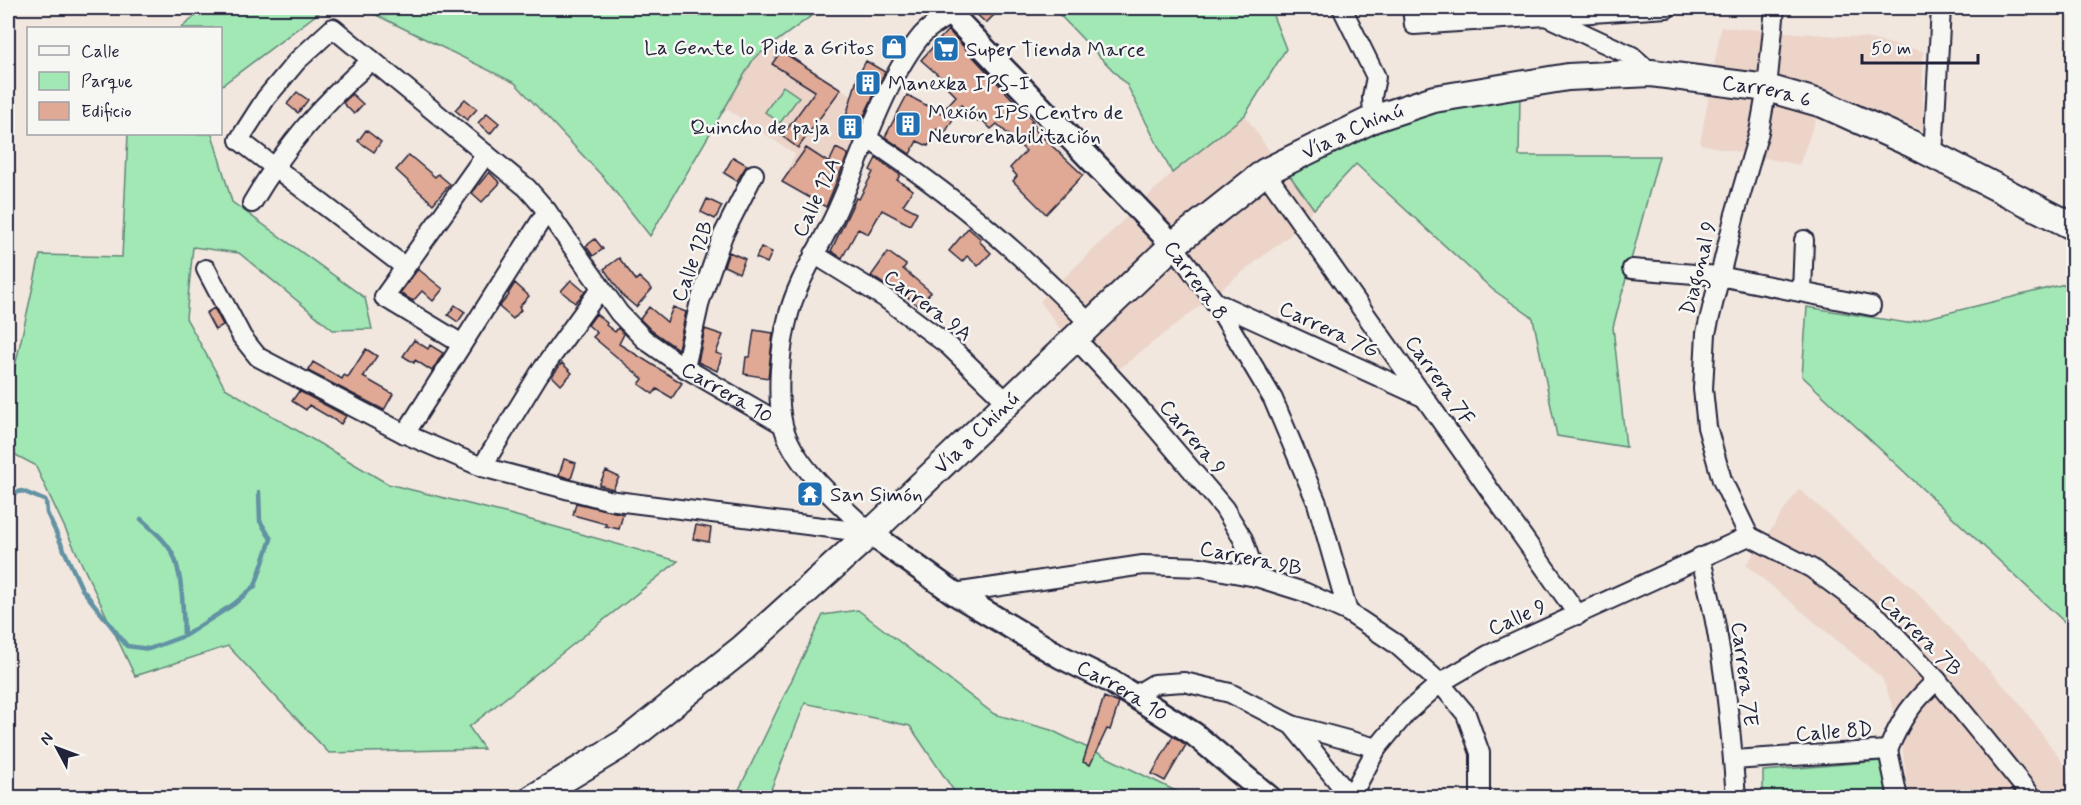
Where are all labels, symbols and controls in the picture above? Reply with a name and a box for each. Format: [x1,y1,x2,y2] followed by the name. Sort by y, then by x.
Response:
[27,27,222,135] legend
[1862,27,1978,65] scale bar
[879,32,909,62] shop icon: La Gente lo Pide a Gritos
[644,34,874,62] place label: La Gente lo Pide a Gritos
[931,34,961,64] supermarket icon: Super Tienda Marce
[966,36,1146,64] place label: Super Tienda Marce
[1871,37,1911,61] text: 50 m
[81,40,120,64] text: Calle
[853,68,883,98] building icon: Manexka IPS-I
[1720,69,1815,115] street label: Carrera 6
[81,70,133,94] text: Parque
[888,70,1030,98] place label: Manexka IPS-I
[1297,97,1407,167] street label: Vía a Chinú
[928,99,1124,151] place label: Mexión IPS Centro de Neurorehabilitación
[81,100,132,124] text: Edificio
[893,109,923,139] building icon: Mexión IPS Centro de Neurorehabilitación
[835,112,865,142] building icon: Quincho de paja
[690,114,830,142] place label: Quincho de paja
[786,153,848,242] street label: Calle 12A
[665,217,721,306] street label: Calle 12B
[1674,218,1726,318] street label: Diagonal 9
[1157,235,1234,326] street label: Carrera 8
[877,263,977,348] street label: Carrera 9A
[1274,295,1383,365] street label: Carrera 7G
[1398,330,1481,431] street label: Carrera 7F
[676,356,778,431] street label: Carrera 10
[928,386,1026,481] street label: Vía a Chinú
[1152,394,1232,481] street label: Carrera 9
[795,479,825,509] temple icon: San Simón
[830,481,923,509] place label: San Simón
[1197,534,1304,583] street label: Carrera 9B
[1873,588,1968,683] street label: Carrera 7B
[1484,593,1551,643] street label: Calle 9
[1724,620,1764,728] street label: Carrera 7E
[1072,654,1173,729] street label: Carrera 10
[1795,715,1874,749] street label: Calle 8D
[27,718,87,778] north arrow
[35,728,58,750] text: N

